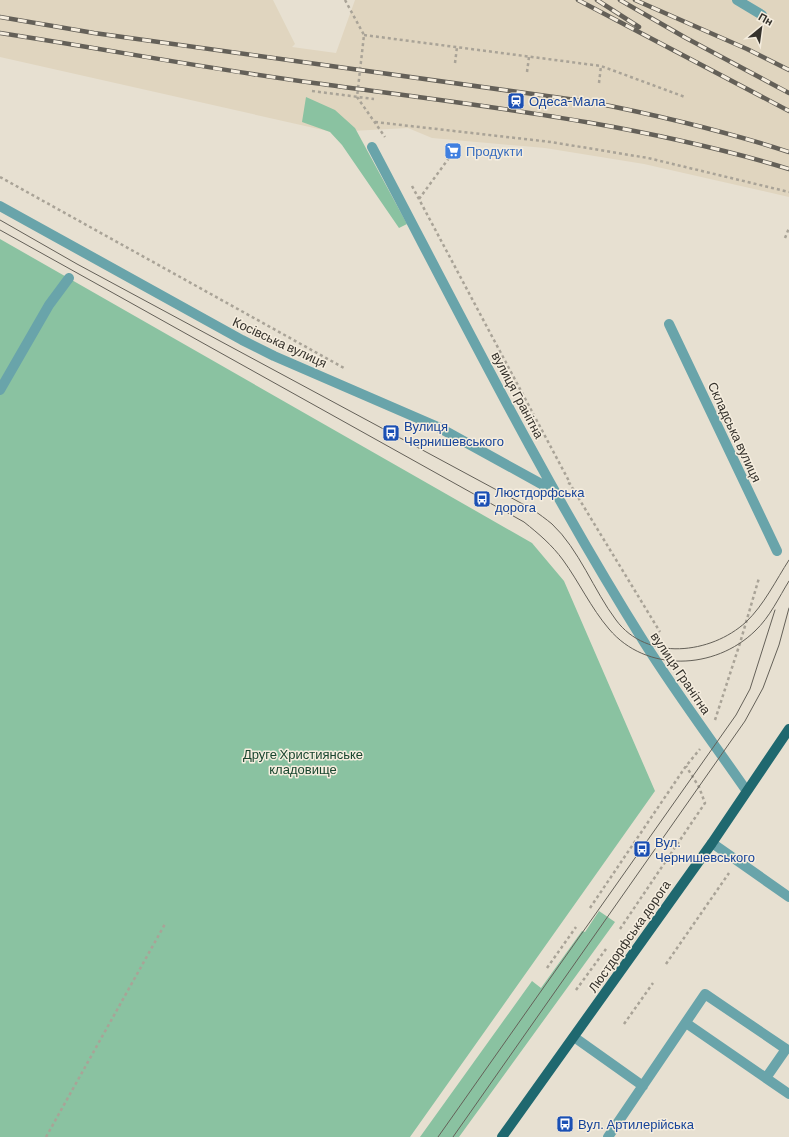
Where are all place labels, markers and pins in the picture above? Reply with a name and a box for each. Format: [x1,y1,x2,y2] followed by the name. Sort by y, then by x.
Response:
[506,91,526,111] station icon: Одеса-Мала
[529,93,606,109] place label: Одеса-Мала
[443,141,463,161] supermarket icon: Продукти
[466,143,523,159] place label: Продукти
[404,418,504,449] place label: Вулиця Чернишевського
[381,423,401,443] bus stop icon: Вулиця Чернишевського
[495,484,585,515] place label: Люстдорфська дорога
[472,489,492,509] bus stop icon: Люстдорфська дорога
[655,834,755,865] place label: Вул. Чернишевського
[632,839,652,859] bus stop icon: Вул. Чернишевського
[555,1114,575,1134] bus stop icon: Вул. Артилерійська
[578,1116,695,1132] place label: Вул. Артилерійська

